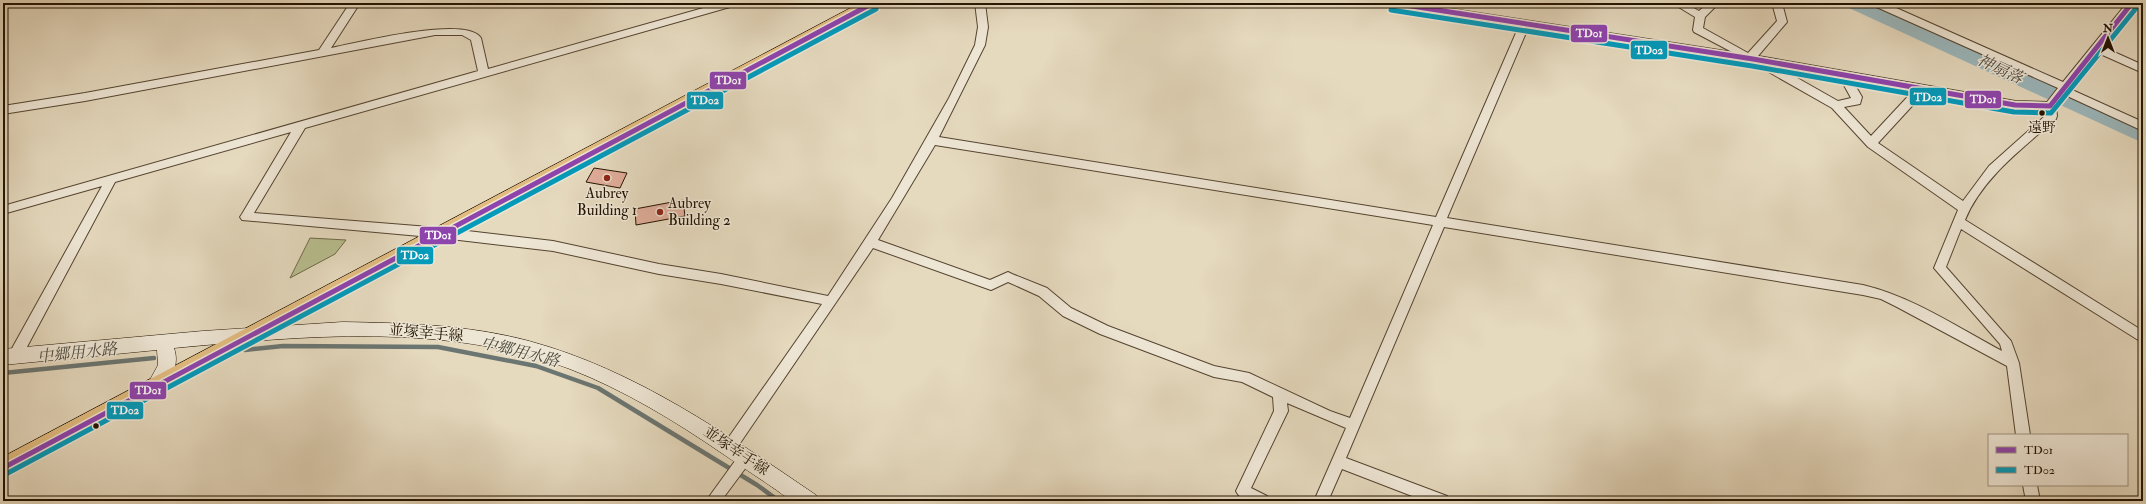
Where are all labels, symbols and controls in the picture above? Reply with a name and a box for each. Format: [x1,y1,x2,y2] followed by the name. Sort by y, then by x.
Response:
[2088,18,2128,58] north arrow
[2102,22,2114,35] text: N
[1570,24,1608,43] line badge: TD01
[1575,27,1602,40] text: TD01
[1630,40,1668,60] line badge: TD02
[1634,44,1664,57] text: TD02
[1974,50,2029,89] water label: 神扇落
[709,71,747,90] line badge: TD01
[714,74,741,87] text: TD01
[1909,87,1947,106] line badge: TD02
[1964,90,2002,109] line badge: TD01
[686,91,724,110] line badge: TD02
[1913,91,1943,104] text: TD02
[1969,93,1996,106] text: TD01
[690,94,720,107] text: TD02
[2037,108,2047,118] marker: 遠野
[2028,119,2056,136] place label: 遠野
[602,173,612,183] marker: Aubrey Building 1
[577,184,637,220] place label: Aubrey Building 1
[667,194,731,230] place label: Aubrey Building 2
[655,207,665,217] marker: Aubrey Building 2
[419,226,457,245] line badge: TD01
[424,229,451,242] text: TD01
[396,246,434,265] line badge: TD02
[400,249,430,262] text: TD02
[388,320,464,346] street label: 並塚幸手線
[479,333,562,372] water label: 中郷用水路
[36,339,119,367] water label: 中郷用水路
[129,381,167,400] line badge: TD01
[134,384,161,397] text: TD01
[106,401,144,420] line badge: TD02
[110,404,140,417] text: TD02
[91,421,101,431] unlabelled marker
[700,422,772,480] street label: 並塚幸手線
[1988,434,2128,486] legend
[2024,443,2053,458] text: TD01
[2024,463,2055,478] text: TD02

